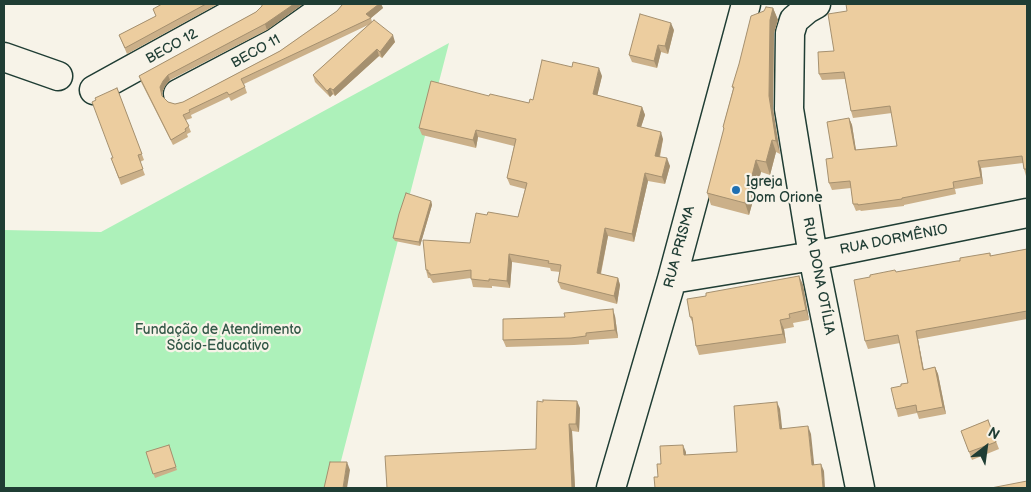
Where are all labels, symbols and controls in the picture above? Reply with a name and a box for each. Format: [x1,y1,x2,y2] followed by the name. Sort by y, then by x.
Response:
[143,26,201,68] street label: BECO 12
[228,32,284,72] street label: BECO 11
[746,174,822,206] place label: Igreja Dom Orione
[730,184,742,196] marker: Igreja Dom Orione
[661,204,699,290] street label: RUA PRISMA
[798,216,838,336] street label: RUA DONA OTÍLIA
[838,221,950,259] street label: RUA DORMÊNIO
[135,322,301,354] park label: Fundação de Atendimento Sócio-Educativo
[961,422,1011,472] north arrow
[985,424,1003,444] text: N

